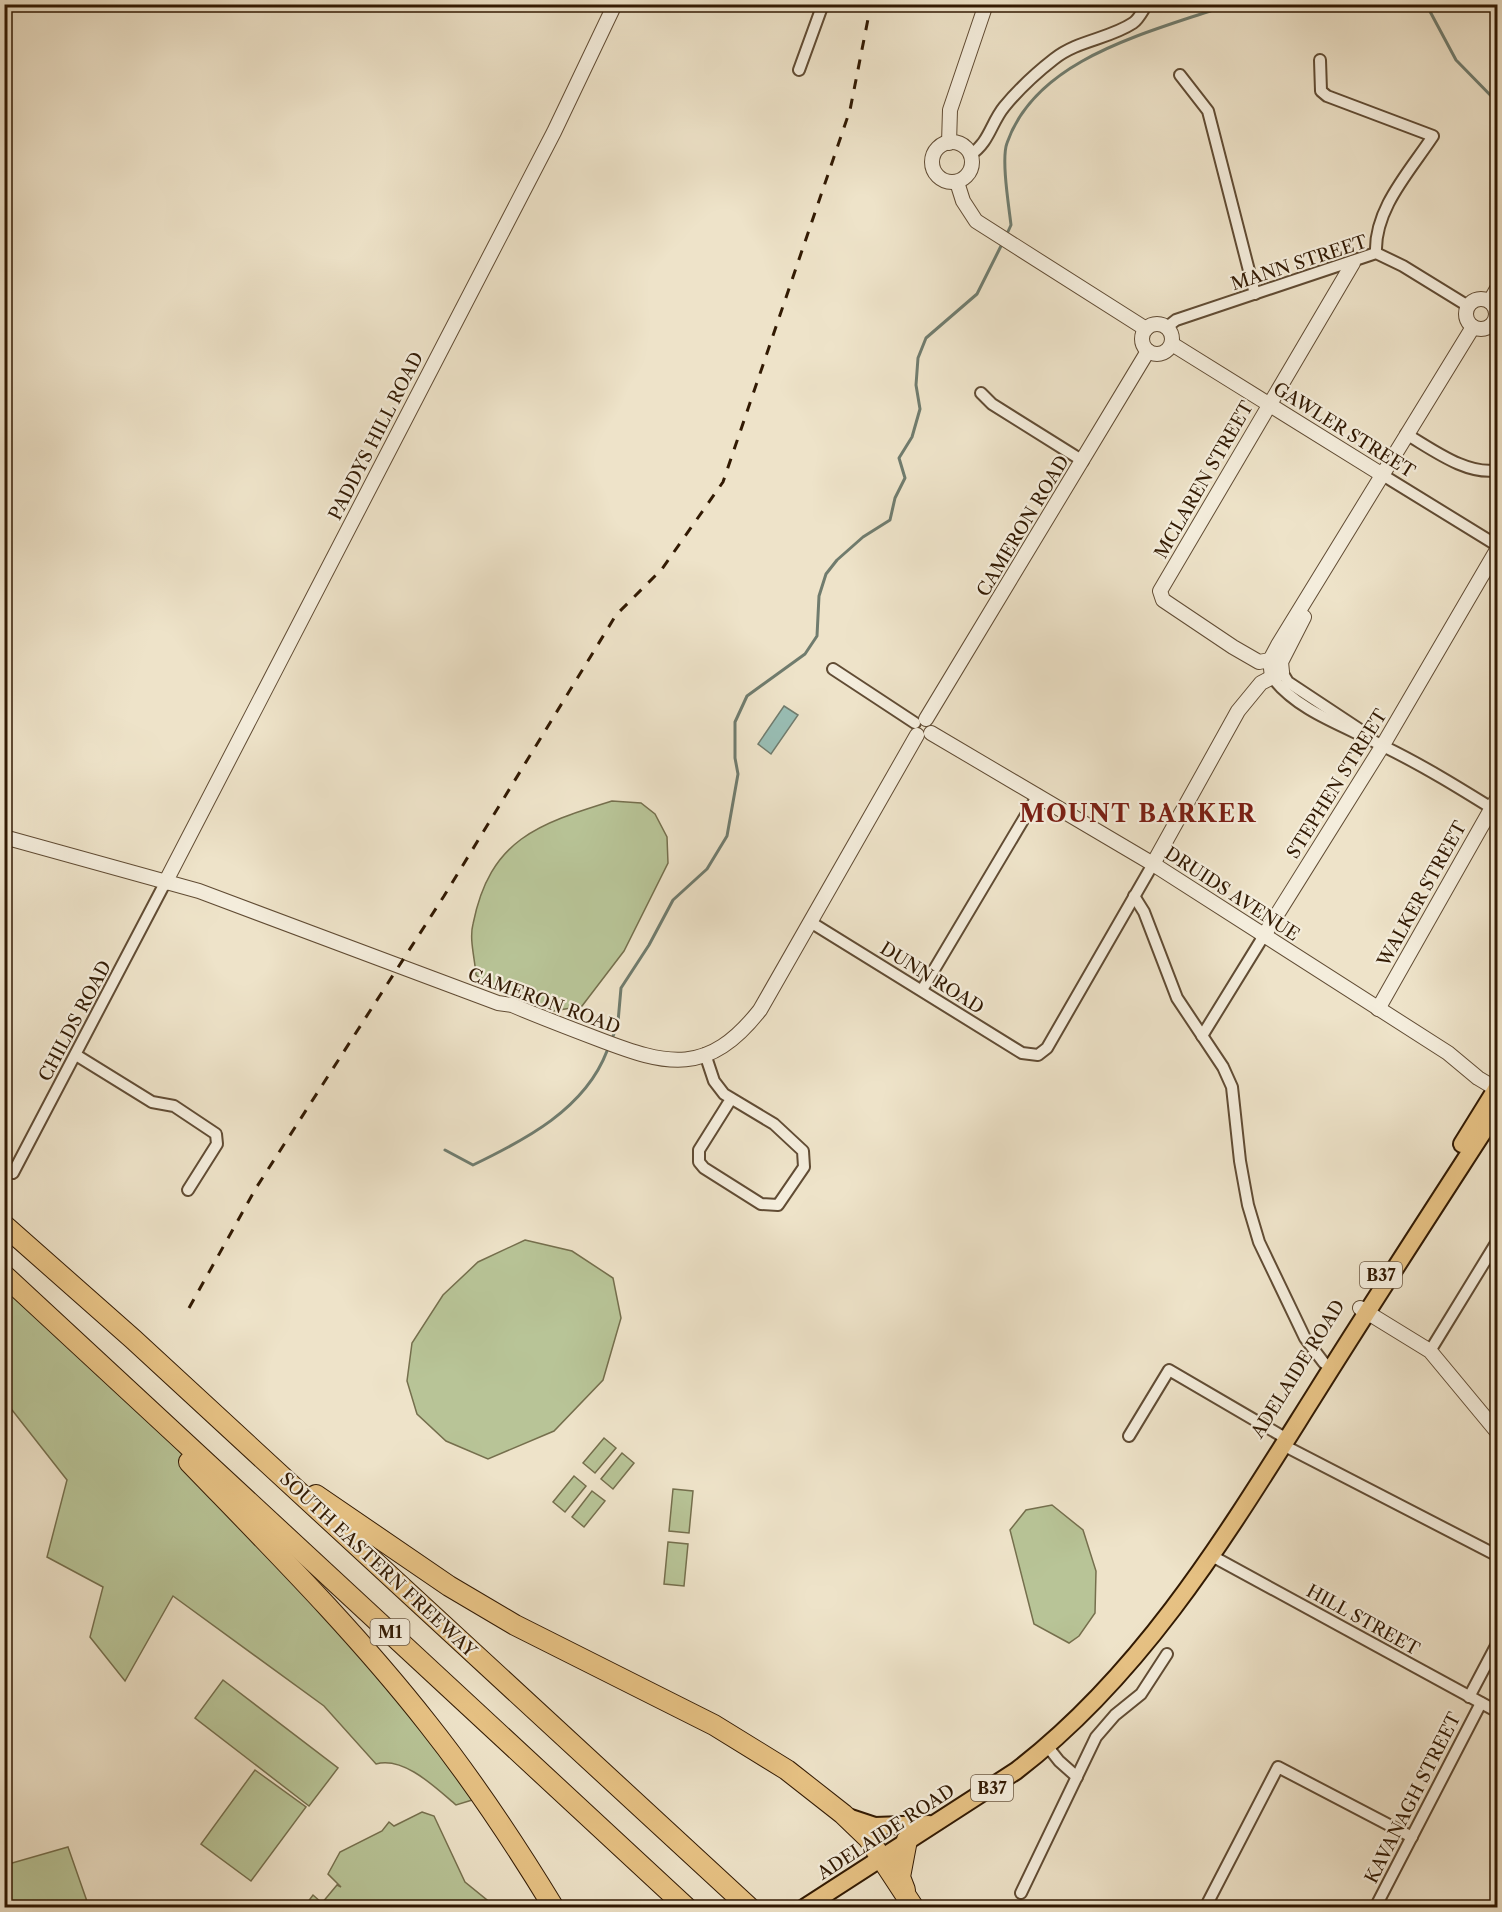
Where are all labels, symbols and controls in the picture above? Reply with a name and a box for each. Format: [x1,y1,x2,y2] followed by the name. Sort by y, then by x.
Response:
[1228,230,1370,295] street label: MANN STREET
[324,348,428,524] street label: PADDYS HILL ROAD
[1269,377,1419,483] street label: GAWLER STREET
[1150,397,1258,563] street label: MCLAREN STREET
[972,452,1074,600] street label: CAMERON ROAD
[1282,705,1392,863] street label: STEPHEN STREET
[1019,799,1257,828] district label: MOUNT BARKER
[1372,817,1471,971] street label: WALKER STREET
[1161,842,1303,946] street label: DRUIDS AVENUE
[876,937,988,1019] street label: DUNN ROAD
[34,957,116,1085] street label: CHILDS ROAD
[465,963,623,1039] street label: CAMERON ROAD
[1360,1262,1402,1288] road number: B37
[1246,1296,1349,1443] street label: ADELAIDE ROAD
[275,1468,482,1663] street label: SOUTH EASTERN FREEWAY
[1303,1580,1424,1660] street label: HILL STREET
[370,1619,410,1645] road number: M1
[1360,1708,1466,1887] street label: KAVANAGH STREET
[971,1775,1013,1801] road number: B37
[813,1779,959,1885] street label: ADELAIDE ROAD

